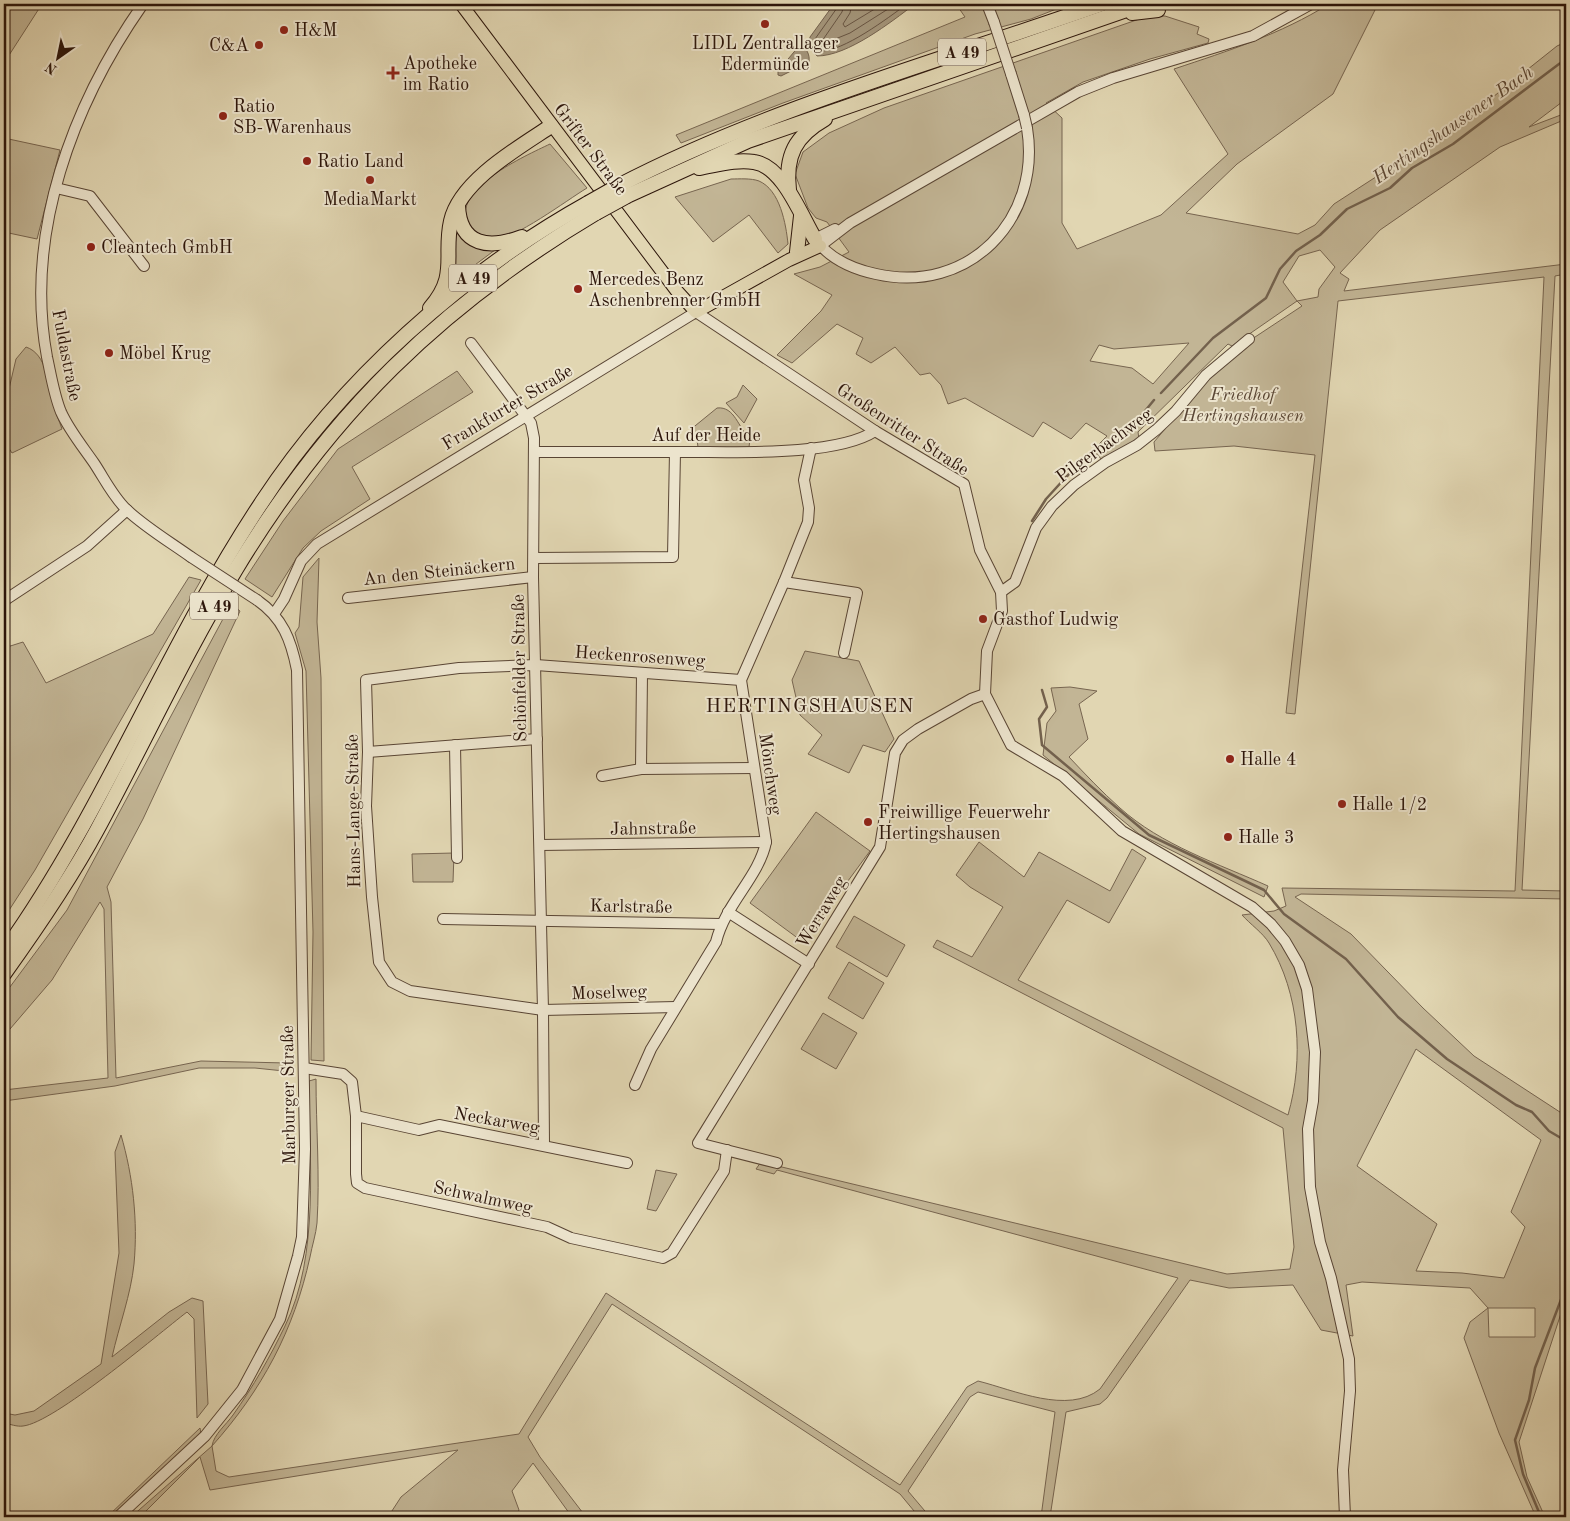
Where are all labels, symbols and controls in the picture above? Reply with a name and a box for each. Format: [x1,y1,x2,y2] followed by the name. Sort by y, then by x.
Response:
[759,18,771,30] marker: LIDL Zentrallager Edermünde
[294,22,337,40] place label: H&M
[278,24,290,36] marker: H&M
[32,32,82,82] north arrow
[692,35,839,74] place label: LIDL Zentrallager Edermünde
[209,37,249,55] place label: C&A
[938,38,986,66] road number: A 49
[253,39,265,51] marker: C&A
[403,55,477,94] place label: Apotheke im Ratio
[43,59,60,77] text: N
[1369,63,1537,189] water label: Hertingshausener Bach
[387,67,399,79] marker: Apotheke im Ratio
[233,98,352,137] place label: Ratio SB-Warenhaus
[550,100,630,199] street label: Grifter Straße
[217,110,229,122] marker: Ratio SB-Warenhaus
[317,153,404,171] place label: Ratio Land
[301,155,313,167] marker: Ratio Land
[364,174,376,186] marker: MediaMarkt
[323,191,417,209] place label: MediaMarkt
[101,239,233,257] place label: Cleantech GmbH
[85,241,97,253] marker: Cleantech GmbH
[449,264,497,292] road number: A 49
[588,271,761,310] place label: Mercedes Benz Aschenbrenner GmbH
[572,283,584,295] marker: Mercedes Benz Aschenbrenner GmbH
[48,308,84,403] street label: Fuldastraße
[119,345,211,363] place label: Möbel Krug
[103,347,115,359] marker: Möbel Krug
[439,362,576,454] street label: Frankfurter Straße
[833,380,972,479] street label: Großenritter Straße
[1181,386,1304,425] park label: Friedhof Hertingshausen
[1053,405,1156,487] street label: Pilgerbachweg
[651,427,761,445] street label: Auf der Heide
[362,555,516,589] street label: An den Steinäckern
[190,592,238,620] road number: A 49
[510,594,530,742] street label: Schönfelder Straße
[993,611,1119,629] place label: Gasthof Ludwig
[977,613,989,625] marker: Gasthof Ludwig
[574,643,706,671] street label: Heckenrosenweg
[706,697,914,717] district label: HERTINGSHAUSEN
[755,732,785,817] street label: Mönchweg
[344,734,364,888] street label: Hans-Lange-Straße
[1240,751,1297,769] place label: Halle 4
[1224,753,1236,765] marker: Halle 4
[1352,796,1427,814] place label: Halle 1/2
[1336,798,1348,810] marker: Halle 1/2
[878,804,1051,843] place label: Freiwillige Feuerwehr Hertingshausen
[862,816,874,828] marker: Freiwillige Feuerwehr Hertingshausen
[610,819,696,839] street label: Jahnstraße
[1238,829,1295,847] place label: Halle 3
[1222,831,1234,843] marker: Halle 3
[794,873,850,951] street label: Werraweg
[589,897,673,917] street label: Karlstraße
[571,983,648,1003] street label: Moselweg
[279,1025,299,1165] street label: Marburger Straße
[453,1105,541,1137] street label: Neckarweg
[431,1179,534,1217] street label: Schwalmweg

